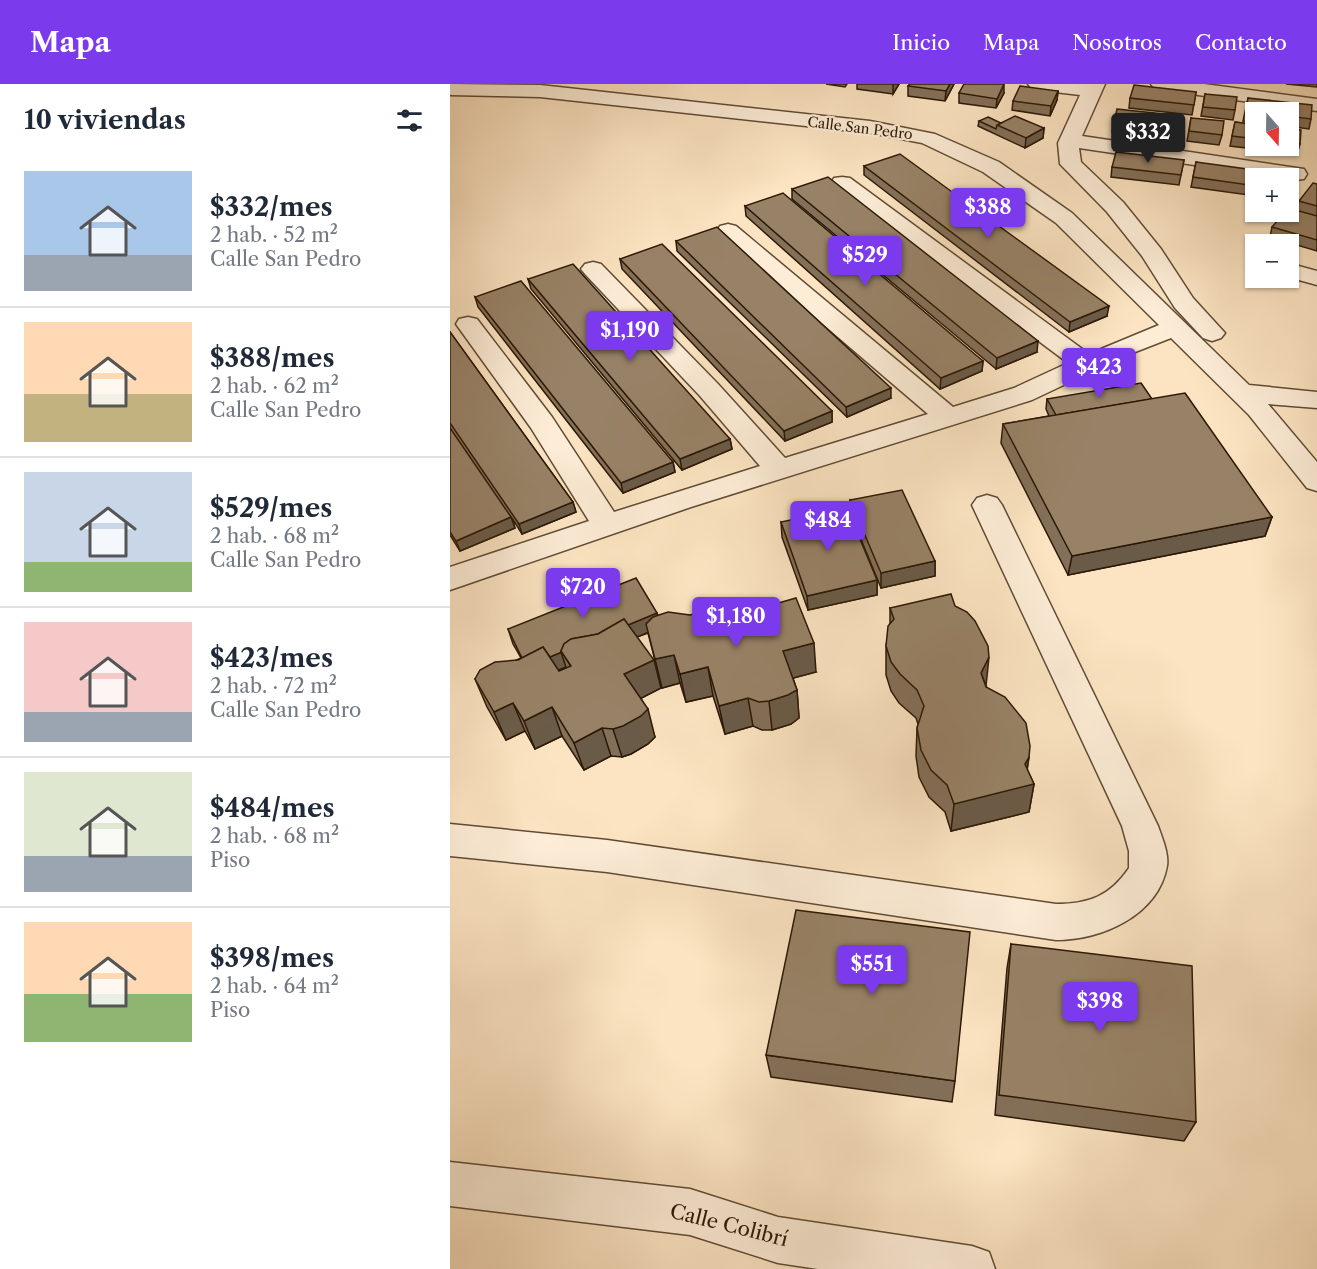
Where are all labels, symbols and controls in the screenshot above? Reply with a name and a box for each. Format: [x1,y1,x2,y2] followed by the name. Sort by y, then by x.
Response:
[30,25,111,59] text: Mapa
[892,30,950,55] text: Inicio
[983,30,1039,55] text: Mapa
[1072,30,1162,55] text: Nosotros
[1195,30,1287,55] text: Contacto
[1245,102,1299,156] north arrow
[1245,102,1299,288] map controls
[24,104,186,136] text: 10 viviendas
[393,104,426,137] icon: filters
[806,113,914,143] street label: Calle San Pedro
[1112,113,1184,164] pin: $332
[1125,120,1171,144] text: $332
[1245,168,1299,222] button: +
[952,188,1024,239] pin: $388
[210,191,333,223] text: $332/mes
[72,195,144,267] icon: home
[964,195,1012,219] text: $388
[210,223,338,247] text: 2 hab. · 52 m²
[1245,234,1299,288] button: −
[829,236,901,287] pin: $529
[842,243,888,267] text: $529
[210,247,361,271] text: Calle San Pedro
[581,311,679,362] pin: $1,190
[600,318,660,342] text: $1,190
[210,342,334,374] text: $388/mes
[72,346,144,418] icon: home
[1063,348,1135,399] pin: $423
[1076,355,1122,379] text: $423
[210,374,339,398] text: 2 hab. · 62 m²
[210,398,361,422] text: Calle San Pedro
[210,492,332,524] text: $529/mes
[72,496,144,568] icon: home
[792,501,864,552] pin: $484
[804,508,852,532] text: $484
[210,524,339,548] text: 2 hab. · 68 m²
[210,548,361,572] text: Calle San Pedro
[547,568,619,619] pin: $720
[560,575,606,599] text: $720
[687,597,785,648] pin: $1,180
[706,604,766,628] text: $1,180
[210,642,333,674] text: $423/mes
[72,646,144,718] icon: home
[210,674,337,698] text: 2 hab. · 72 m²
[210,698,361,722] text: Calle San Pedro
[210,792,335,824] text: $484/mes
[72,796,144,868] icon: home
[210,824,339,848] text: 2 hab. · 68 m²
[210,848,250,872] text: Piso
[210,942,334,974] text: $398/mes
[836,945,908,996] pin: $551
[72,946,144,1018] icon: home
[851,952,893,976] text: $551
[210,974,339,998] text: 2 hab. · 64 m²
[1064,982,1136,1033] pin: $398
[1077,989,1123,1013] text: $398
[210,998,250,1022] text: Piso
[668,1199,790,1251] street label: Calle Colibrí

